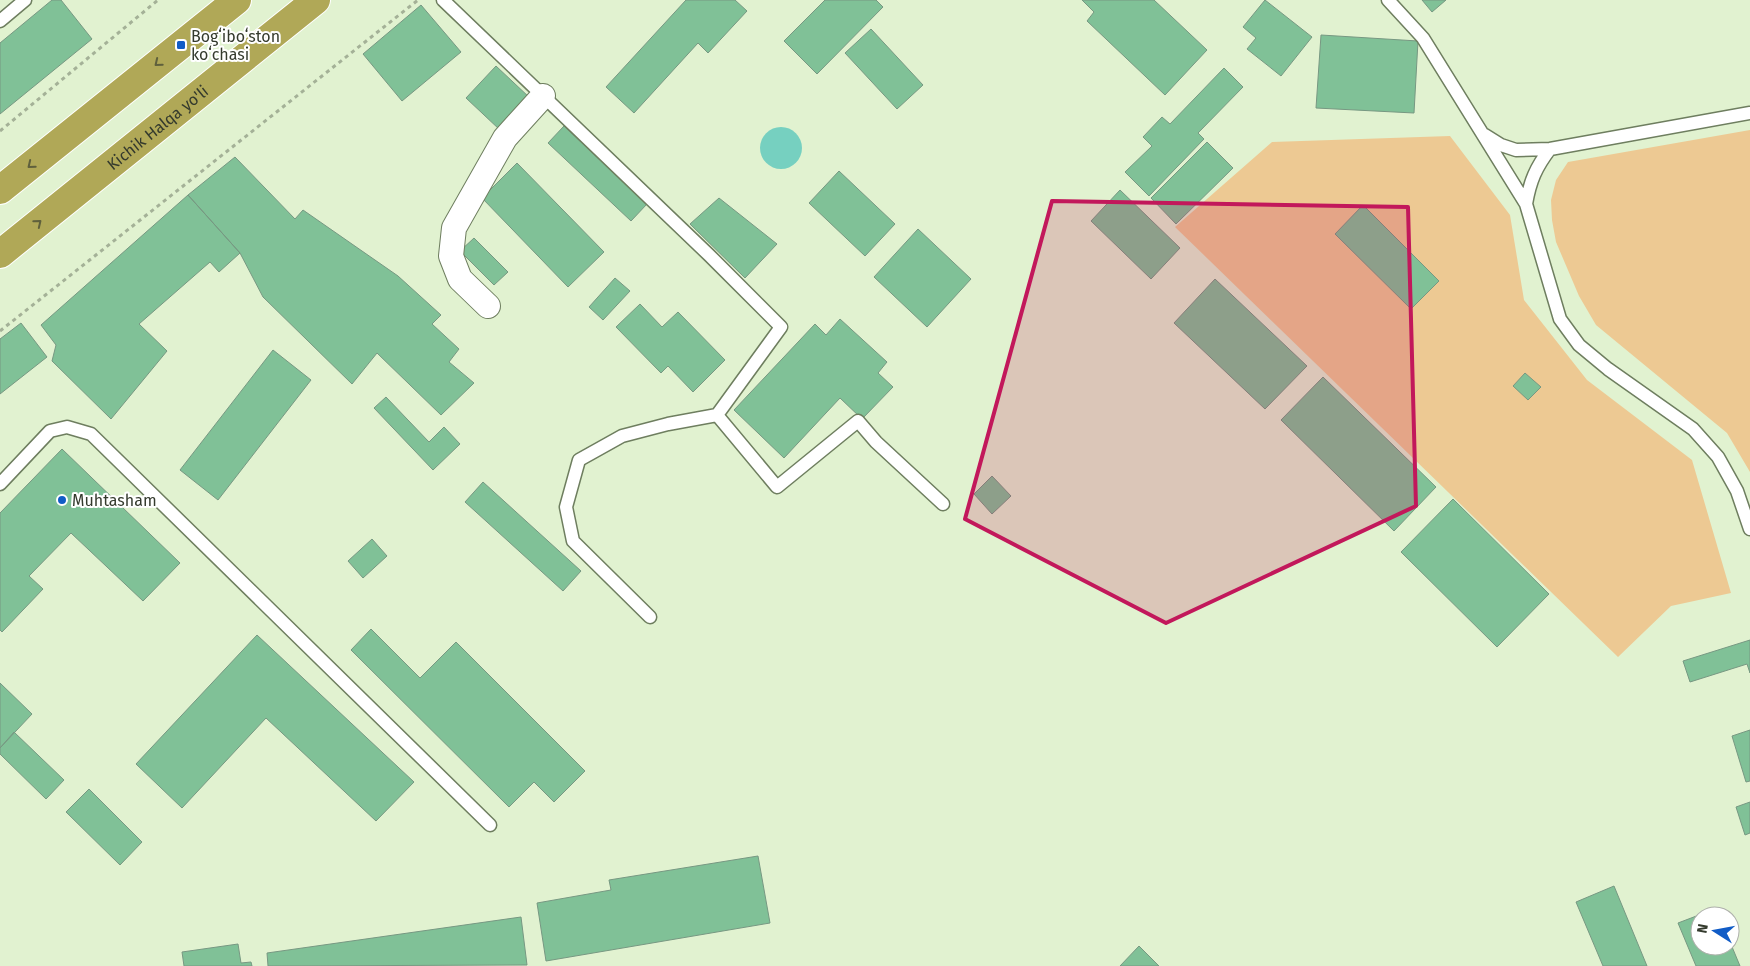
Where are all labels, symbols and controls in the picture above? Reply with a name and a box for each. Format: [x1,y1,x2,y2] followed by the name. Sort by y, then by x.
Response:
[191,27,280,64] place label: Bogʻiboʻston koʻchasi
[175,39,187,51] marker: Bogʻiboʻston koʻchasi
[154,58,163,67] one-way arrow
[103,81,212,174] street label: Kichik Halqa yo'li
[28,160,37,168] one-way arrow
[32,221,41,229] one-way arrow
[72,491,157,510] place label: Muhtasham
[56,494,68,506] marker: Muhtasham
[1690,906,1740,956] north arrow
[1693,922,1712,935] text: N

